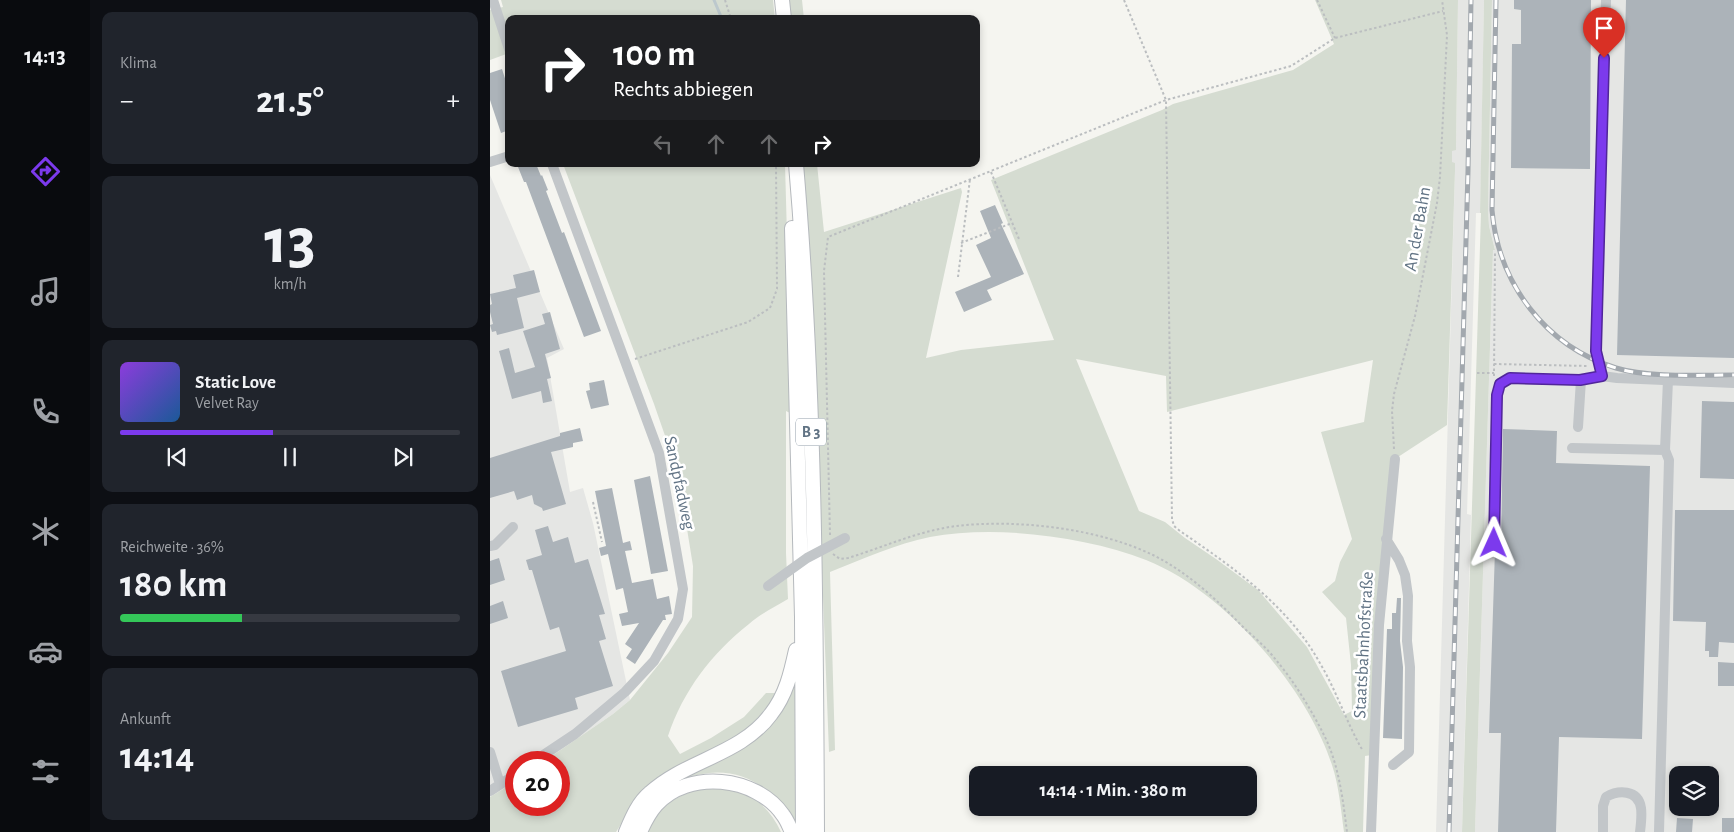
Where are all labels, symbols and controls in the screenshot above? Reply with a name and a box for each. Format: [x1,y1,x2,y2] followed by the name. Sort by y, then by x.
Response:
[1583,7,1625,58] pin
[1590,14,1618,42] icon: arrive
[530,35,595,100] icon: right
[613,37,696,72] text: 100 m
[24,45,66,67] text: 14:13
[120,55,157,71] text: Klima
[613,78,754,100] text: Rechts abbiegen
[256,82,324,120] text: 21.5°
[120,87,133,115] text: −
[447,87,460,115] text: +
[649,130,677,158] icon: left
[702,130,730,158] icon: ahead
[755,130,783,158] icon: ahead
[808,130,836,158] icon: right
[28,154,63,189] icon: directions
[1402,185,1434,273] street label: An der Bahn
[264,210,316,275] text: 13
[28,274,63,309] icon: music
[273,276,307,292] text: km/h
[195,373,276,392] text: Static Love
[28,394,63,429] icon: phone
[195,395,259,411] text: Velvet Ray
[796,418,826,446] road number: B 3
[660,435,698,532] street label: Sandpfadweg
[163,443,191,471] icon: previous
[276,443,304,471] icon: pause
[389,443,417,471] icon: next
[28,514,63,549] icon: climate
[1467,516,1519,568] position arrow
[120,539,224,555] text: Reichweite · 36%
[120,566,227,604] text: 180 km
[1351,571,1377,719] street label: Staatsbahnhofstraße
[28,634,63,669] icon: car
[120,711,171,727] text: Ankunft
[120,738,194,776] text: 14:14
[505,751,570,816] speed limit sign: 20
[28,754,63,789] icon: filters
[1669,766,1719,816] map controls
[1669,766,1719,816] button: layers
[1039,781,1187,800] text: 14:14 · 1 Min. · 380 m

